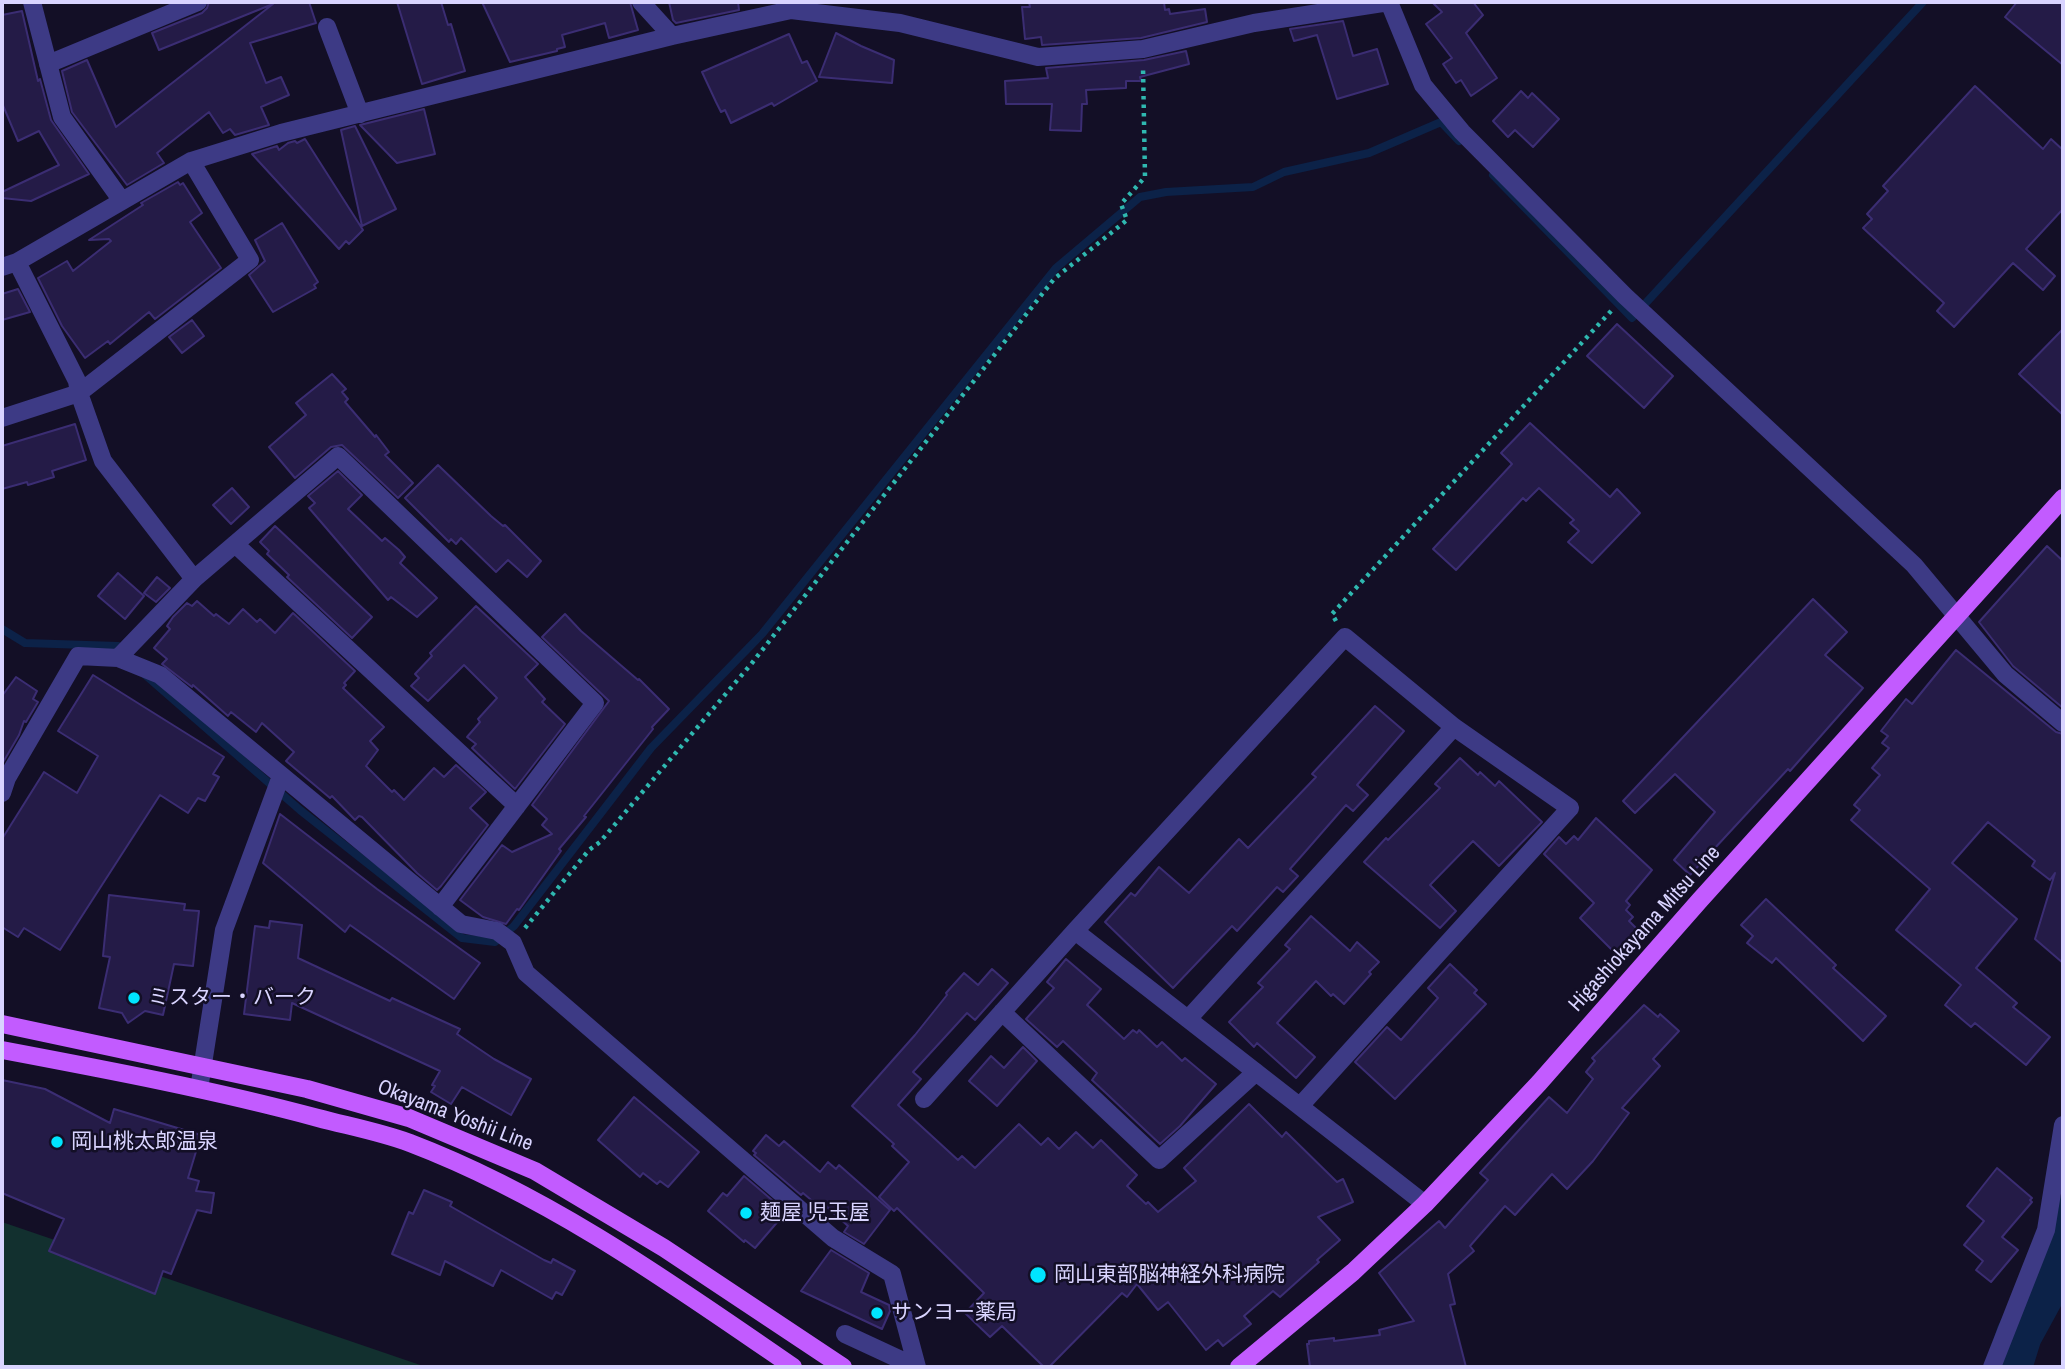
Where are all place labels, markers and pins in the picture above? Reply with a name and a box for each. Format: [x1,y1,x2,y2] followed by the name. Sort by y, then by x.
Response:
[148,985,316,1011] place label: ミスター・バーク
[126,990,142,1006] marker: ミスター・バーク
[71,1129,218,1155] place label: 岡山桃太郎温泉
[49,1134,65,1150] marker: 岡山桃太郎温泉
[760,1200,870,1226] place label: 麺屋 児玉屋
[738,1205,754,1221] marker: 麺屋 児玉屋
[1054,1262,1285,1288] place label: 岡山東部脳神経外科病院
[1028,1265,1048,1285] marker: 岡山東部脳神経外科病院
[891,1300,1017,1326] place label: サンヨー薬局
[869,1305,885,1321] marker: サンヨー薬局

